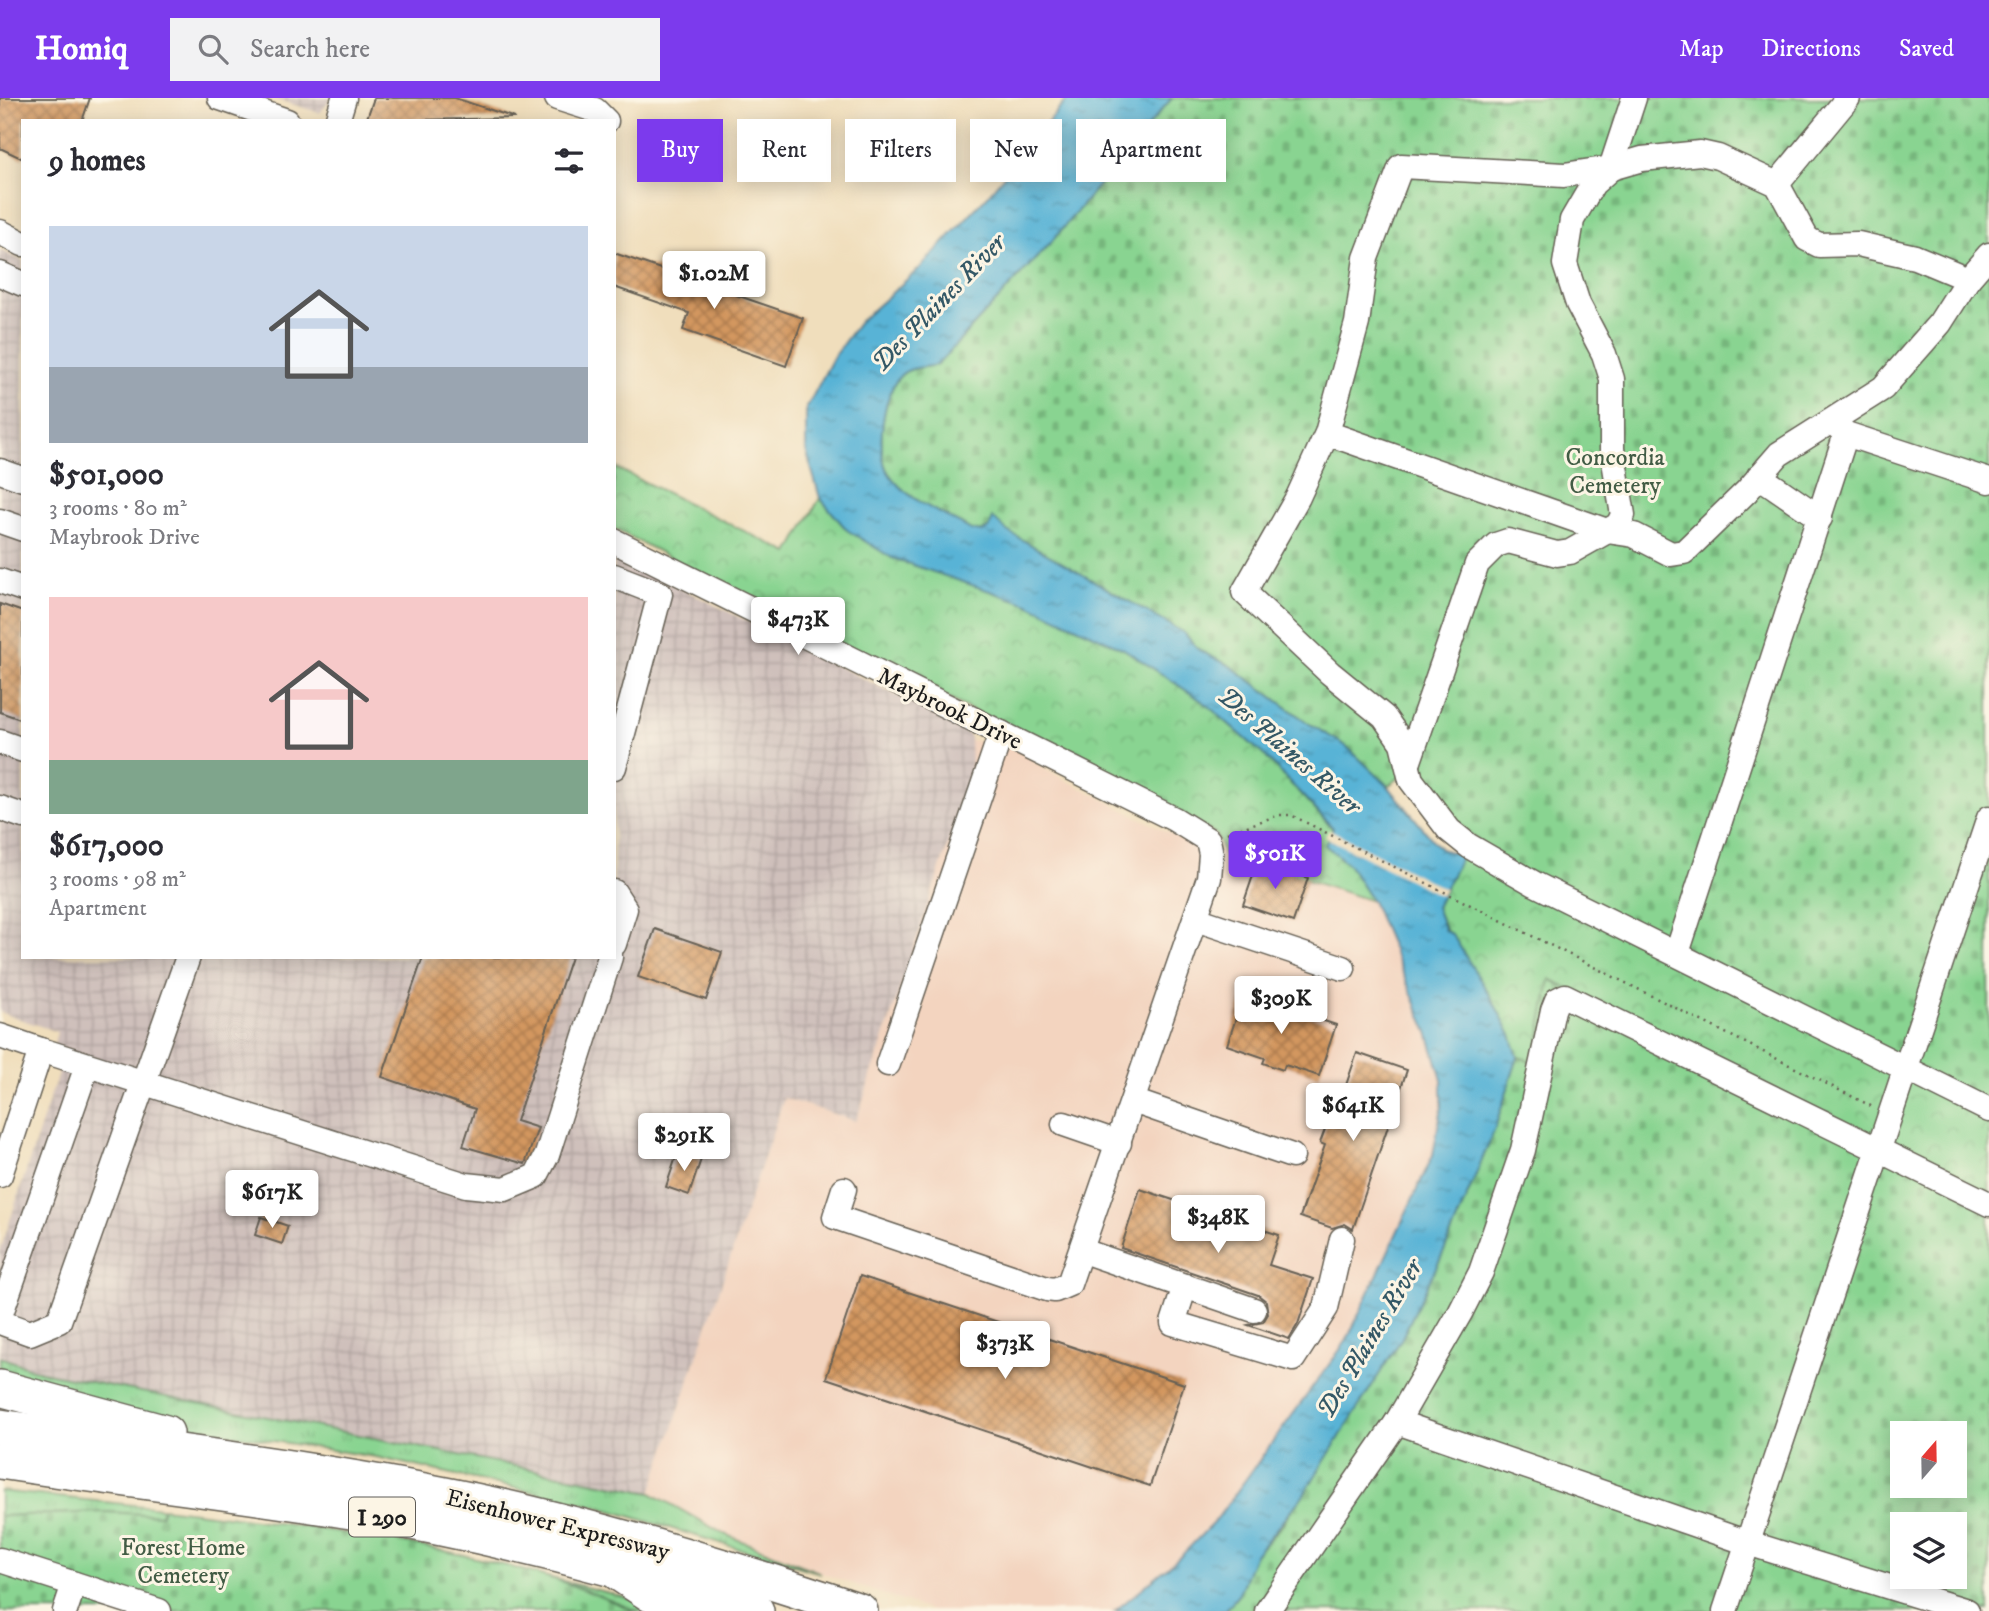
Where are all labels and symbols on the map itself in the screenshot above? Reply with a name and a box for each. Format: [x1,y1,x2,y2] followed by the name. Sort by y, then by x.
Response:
[865,226,1014,379] water label: Des Plaines River
[657,252,771,311] pin: $1.02M
[1565,443,1665,501] park label: Concordia Cemetery
[749,598,847,657] pin: $473K
[872,661,1027,757] street label: Maybrook Drive
[1211,680,1369,824] water label: Des Plaines River
[1226,832,1324,891] pin: $501K
[1232,976,1330,1036] pin: $309K
[1304,1084,1402,1143] pin: $641K
[635,1114,733,1173] pin: $291K
[223,1170,321,1230] pin: $617K
[1169,1196,1267,1255] pin: $348K
[1310,1252,1431,1424] water label: Des Plaines River
[956,1322,1054,1381] pin: $373K
[1890,1421,1967,1498] north arrow
[443,1483,673,1567] street label: Eisenhower Expressway
[349,1498,415,1536] road number: I 290
[121,1533,245,1591] park label: Forest Home Cemetery

